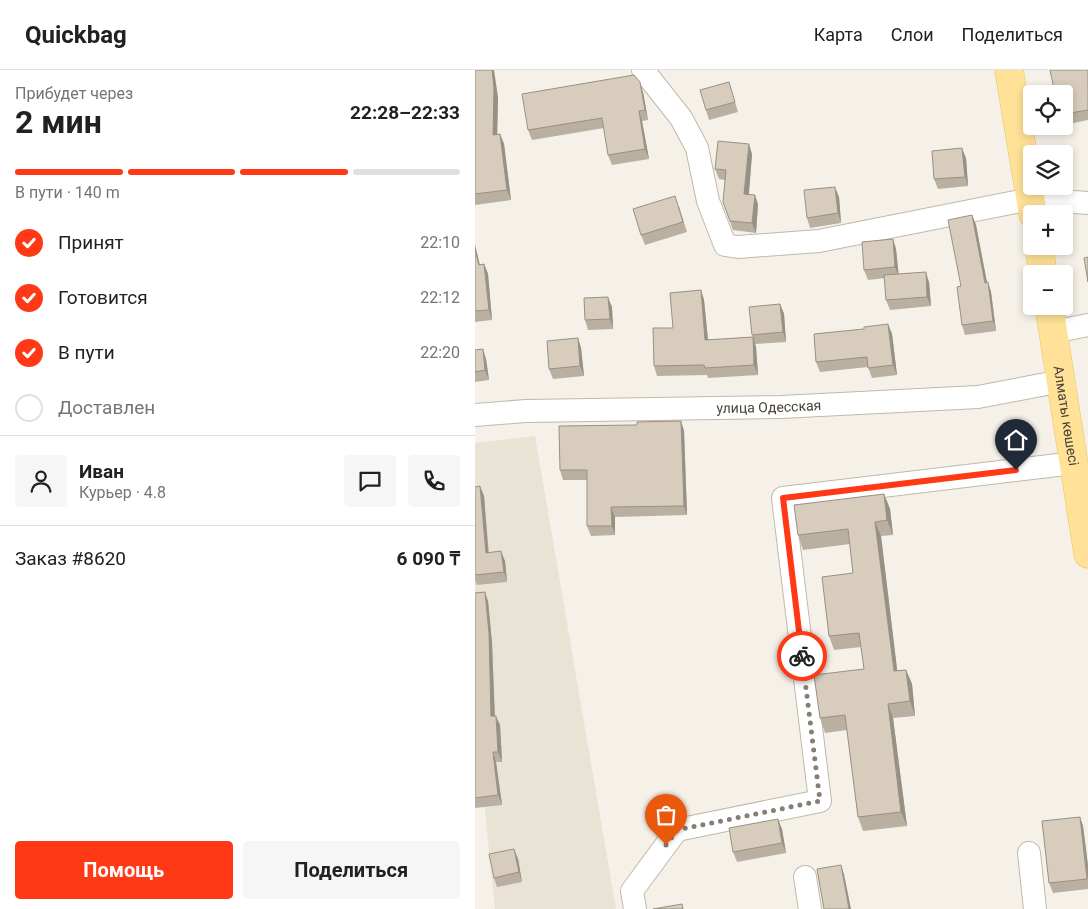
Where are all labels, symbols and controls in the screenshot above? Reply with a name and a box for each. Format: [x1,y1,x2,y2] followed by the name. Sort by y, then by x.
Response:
[25,21,127,49] text: Quickbag
[814,24,863,45] text: Карта
[891,24,934,45] text: Слои
[962,24,1063,45] text: Поделиться
[15,84,133,103] text: Прибудет через
[1023,85,1073,315] map controls
[1023,85,1073,135] button: locate
[350,101,460,124] text: 22:28–22:33
[15,103,102,141] text: 2 мин
[1023,145,1073,195] button: layers
[15,183,120,202] text: В пути · 140 m
[1023,205,1073,255] button: +
[15,229,43,257] icon: check
[58,231,124,254] text: Принят
[420,233,460,252] text: 22:10
[1023,265,1073,315] button: −
[15,284,43,312] icon: check
[58,286,148,309] text: Готовится
[420,288,460,307] text: 22:12
[15,339,43,367] icon: check
[58,341,115,364] text: В пути
[420,343,460,362] text: 22:20
[1050,364,1082,467] street label: Алматы көшесі
[58,396,155,419] text: Доставлен
[716,397,822,416] street label: улица Одесская
[995,419,1037,470] pin
[1002,426,1030,454] icon: home
[15,455,67,507] button: person
[344,455,396,507] button: chat
[408,455,460,507] button: phone
[79,460,124,483] text: Иван
[79,483,166,502] text: Курьер · 4.8
[15,547,126,570] text: Заказ #8620
[397,547,460,570] text: 6 090 ₸
[777,631,827,681] courier
[788,642,816,670] icon: bike
[645,794,687,845] pin
[652,801,680,829] icon: bag
[15,841,233,899] button: Помощь
[243,841,460,899] button: Поделиться

